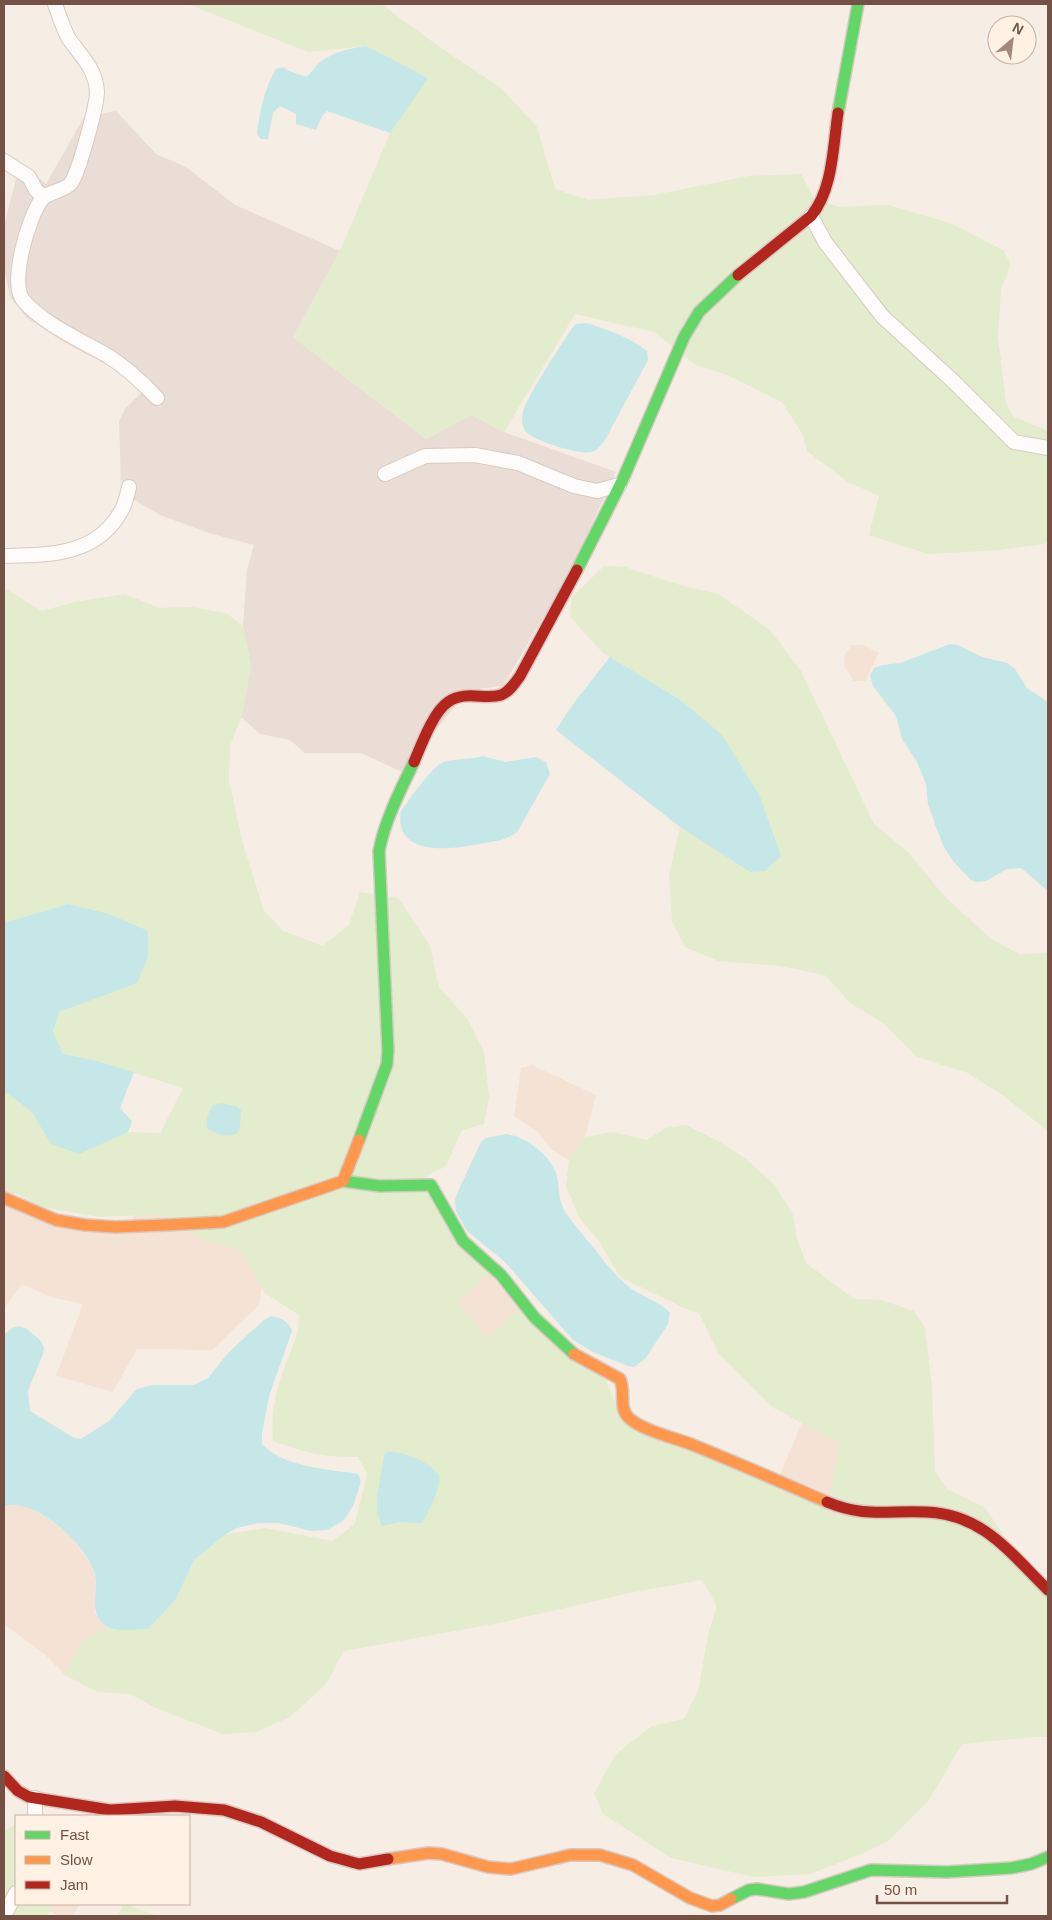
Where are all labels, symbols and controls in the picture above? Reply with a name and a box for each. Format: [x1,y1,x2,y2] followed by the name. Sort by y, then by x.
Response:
[987,15,1037,65] north arrow
[1010,19,1026,38] text: N
[15,1815,190,1905] legend
[60,1826,90,1843] text: Fast
[60,1851,93,1868] text: Slow
[877,1872,1007,1904] scale bar
[60,1876,88,1893] text: Jam
[884,1881,917,1898] text: 50 m

